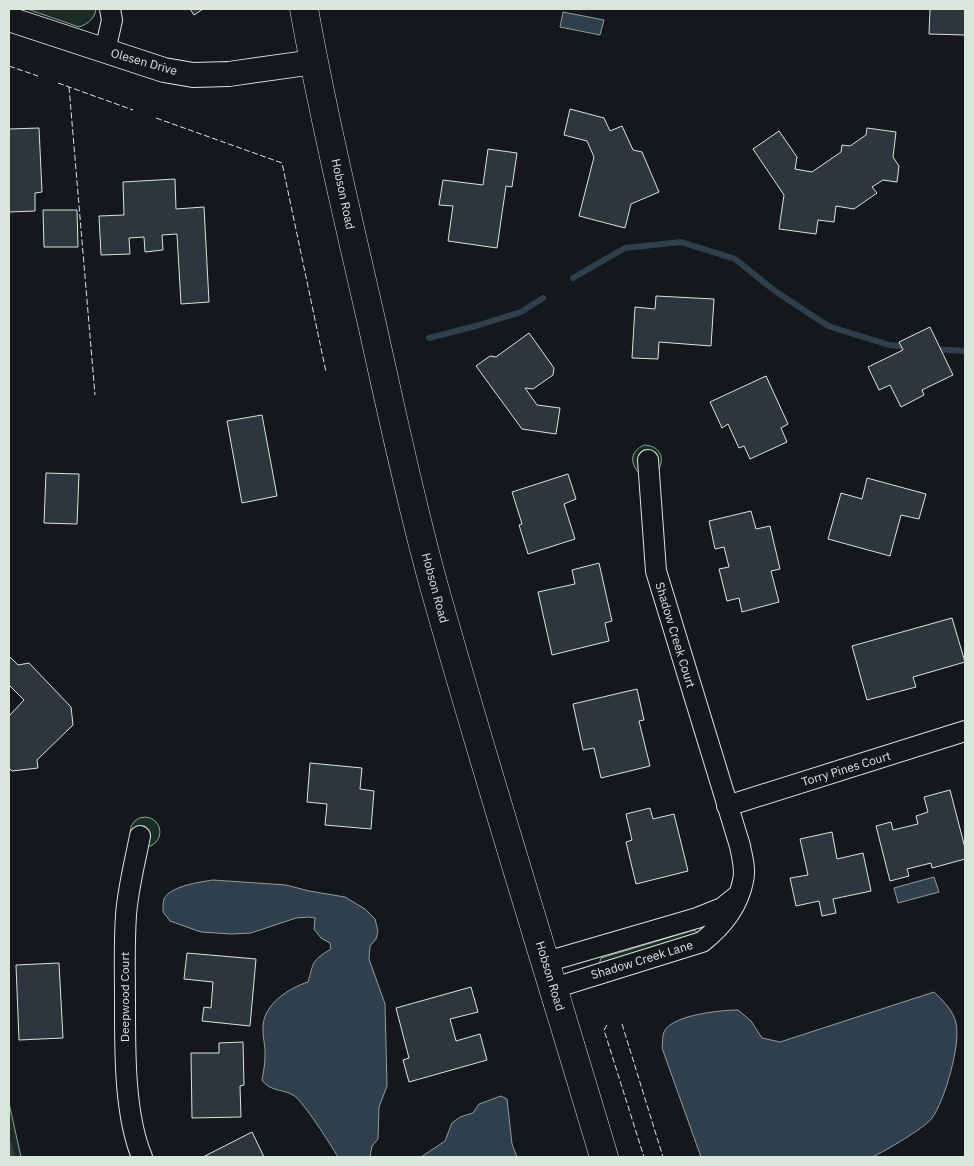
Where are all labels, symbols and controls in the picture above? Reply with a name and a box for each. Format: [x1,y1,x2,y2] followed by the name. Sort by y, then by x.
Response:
[109,45,179,78] street label: Olesen Drive
[329,157,358,231] street label: Hobson Road
[419,551,452,625] street label: Hobson Road
[652,580,699,689] street label: Shadow Creek Court
[799,748,892,789] street label: Torry Pines Court
[589,937,695,982] street label: Shadow Creek Lane
[533,939,568,1012] street label: Hobson Road
[117,952,132,1042] street label: Deepwood Court

